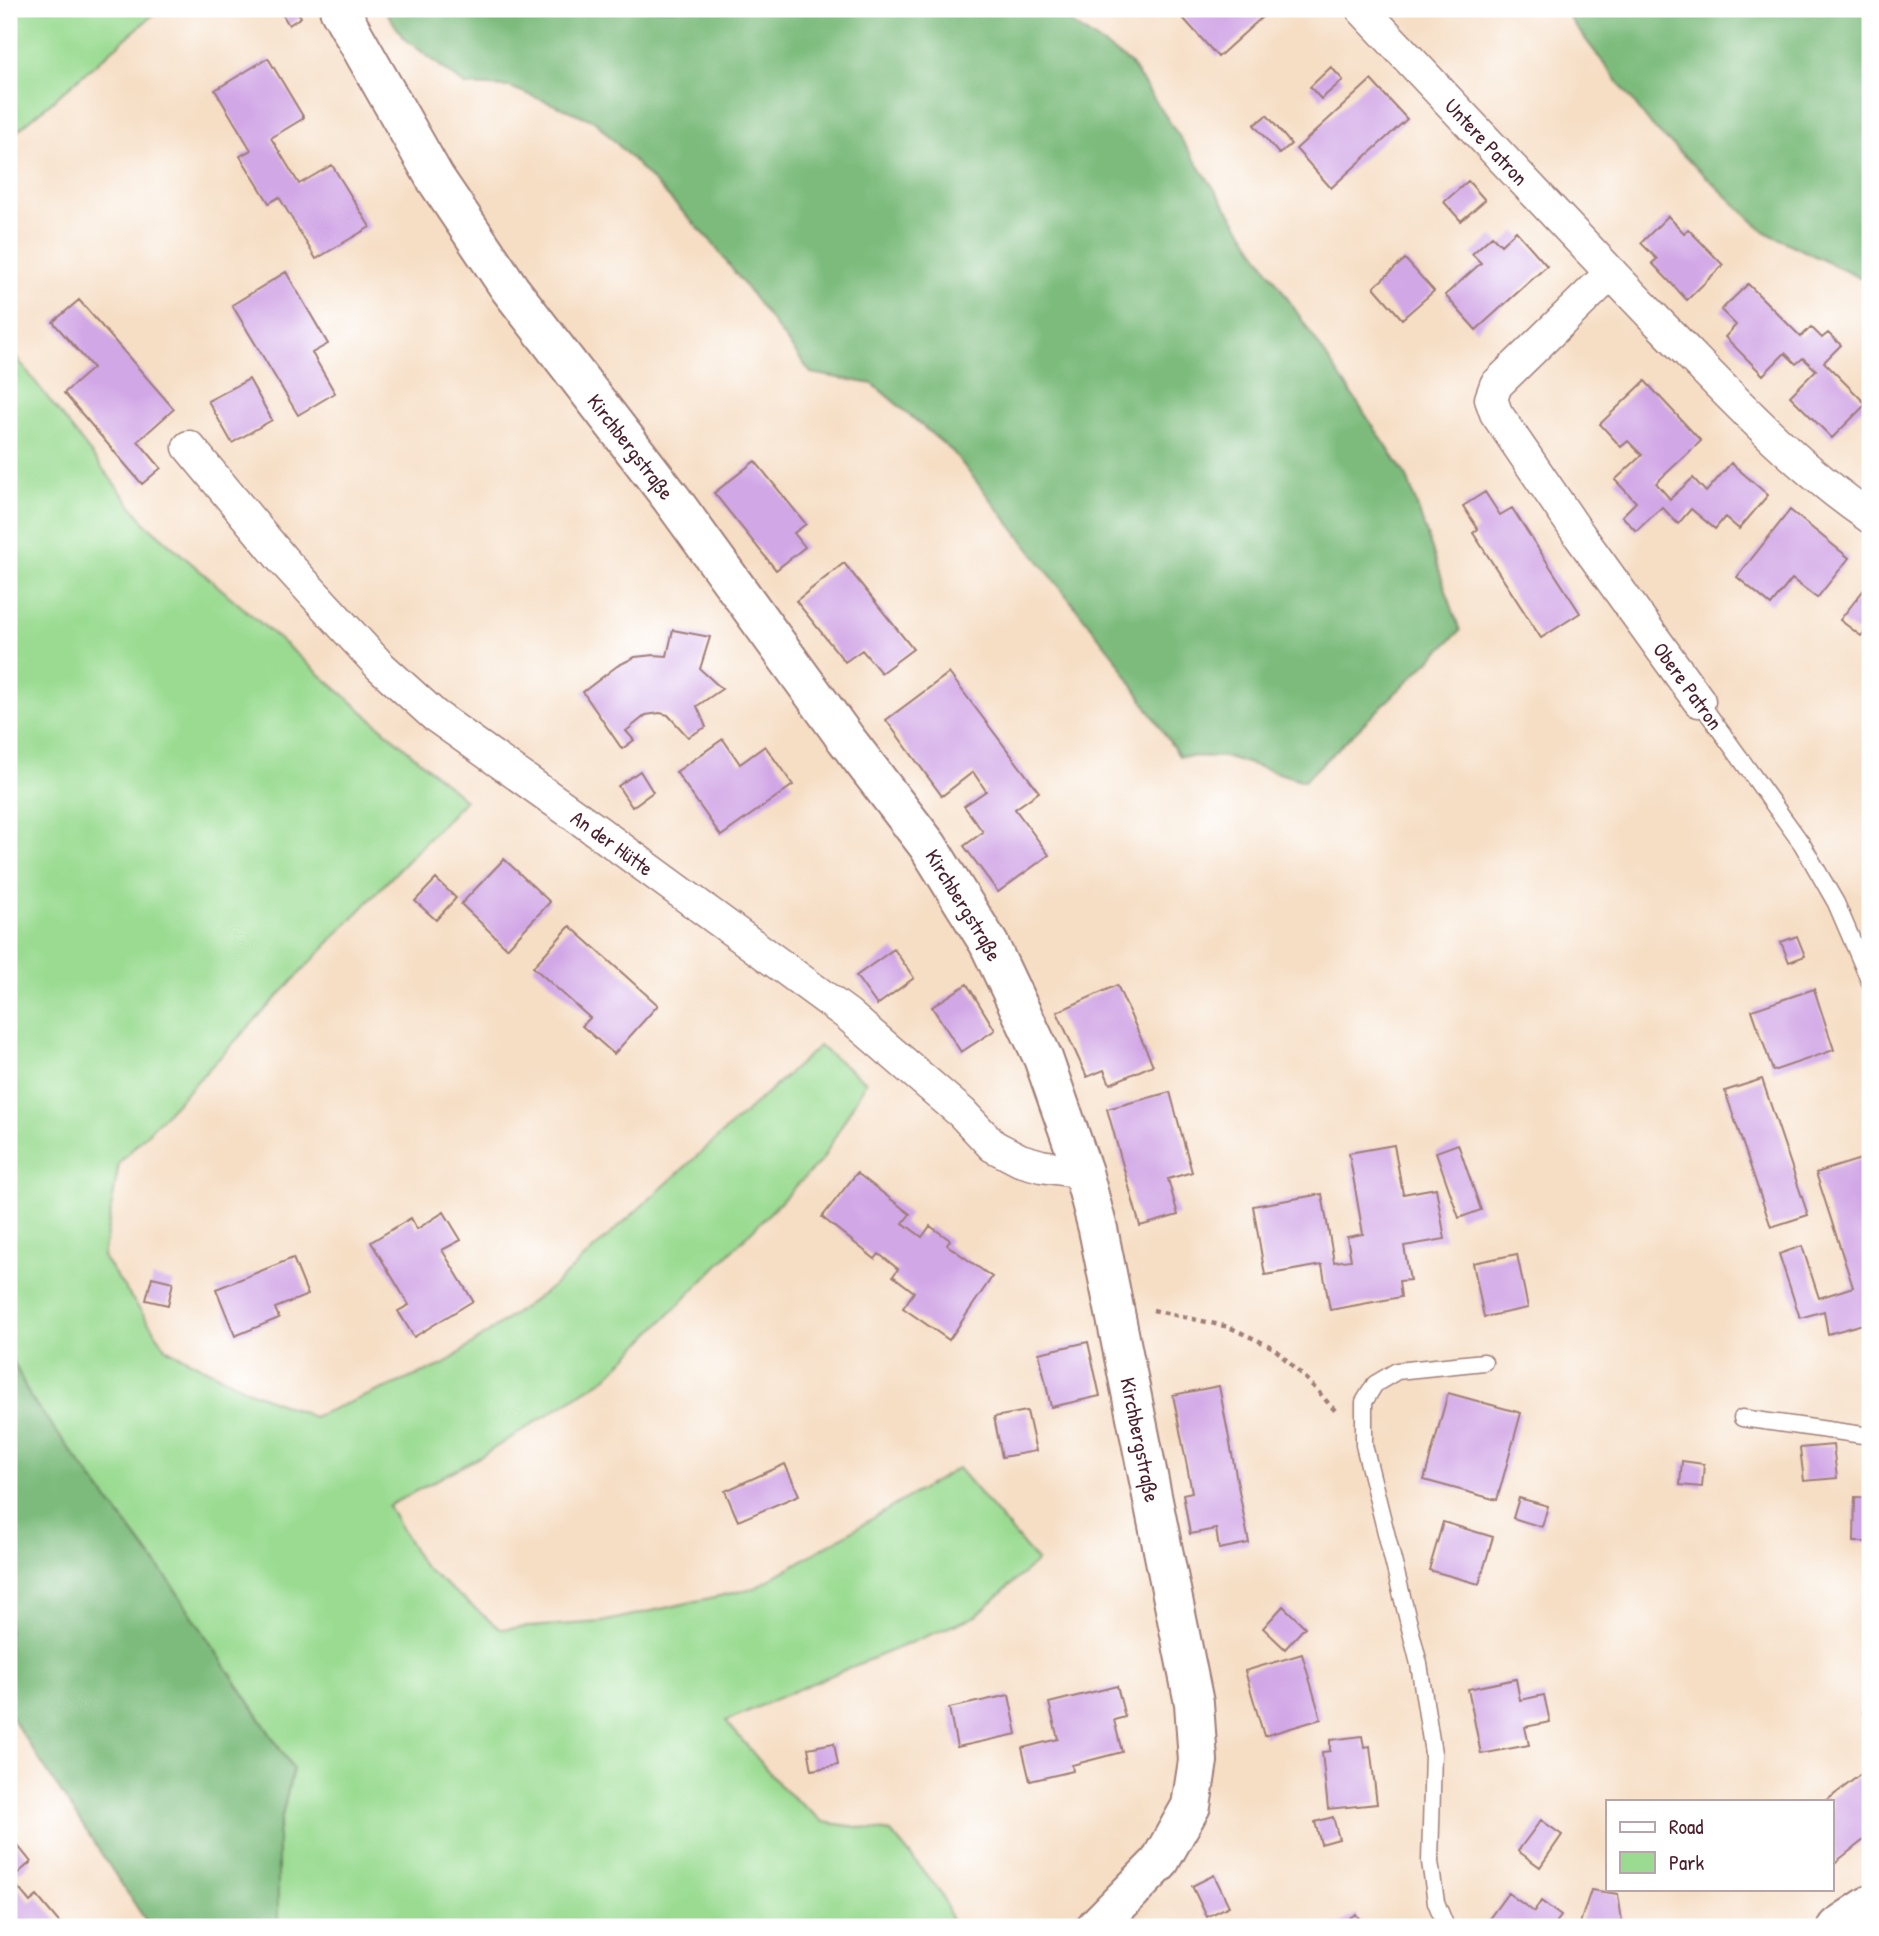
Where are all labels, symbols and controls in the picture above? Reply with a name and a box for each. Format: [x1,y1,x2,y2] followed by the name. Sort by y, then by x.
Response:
[1439,92,1535,191] street label: Untere Patron
[581,387,681,505] street label: Kirchbergstraße
[1646,636,1730,736] street label: Obere Patron
[566,803,660,882] street label: An der Hütte
[919,843,1009,966] street label: Kirchbergstraße
[1114,1375,1167,1504] street label: Kirchbergstraße
[1606,1800,1834,1890] legend
[1669,1812,1703,1841] text: Road
[1669,1848,1704,1877] text: Park

